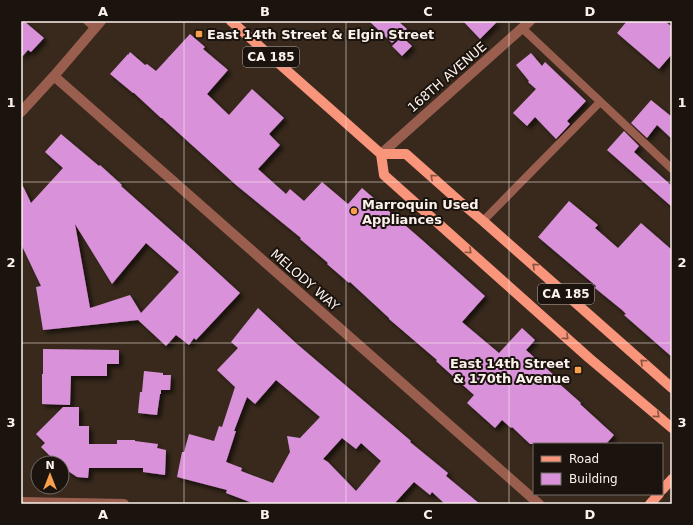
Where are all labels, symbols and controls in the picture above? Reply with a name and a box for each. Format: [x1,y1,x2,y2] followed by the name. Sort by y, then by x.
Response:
[98,4,108,19] text: A
[260,4,270,19] text: B
[423,4,433,19] text: C
[585,4,596,19] text: D
[207,27,434,42] place label: East 14th Street & Elgin Street
[194,29,204,39] marker: East 14th Street & Elgin Street
[405,39,489,115] street label: 168TH AVENUE
[243,47,299,67] road number: CA 185
[6,95,16,110] text: 1
[677,95,687,110] text: 1
[430,175,437,182] one-way arrow
[362,197,479,227] place label: Marroquin Used Appliances
[349,206,359,216] marker: Marroquin Used Appliances
[268,246,342,314] street label: MELODY WAY
[464,246,471,253] one-way arrow
[6,255,16,270] text: 2
[677,255,687,270] text: 2
[532,264,540,271] one-way arrow
[538,284,594,304] road number: CA 185
[561,332,569,340] one-way arrow
[450,356,570,386] place label: East 14th Street & 170th Avenue
[640,359,648,367] one-way arrow
[573,365,583,375] marker: East 14th Street & 170th Avenue
[653,411,660,418] one-way arrow
[6,415,16,430] text: 3
[677,415,687,430] text: 3
[533,443,663,495] legend
[569,452,599,466] text: Road
[30,455,70,495] north arrow
[45,459,55,472] text: N
[569,472,618,486] text: Building
[98,507,108,522] text: A
[260,507,270,522] text: B
[423,507,433,522] text: C
[585,507,596,522] text: D

